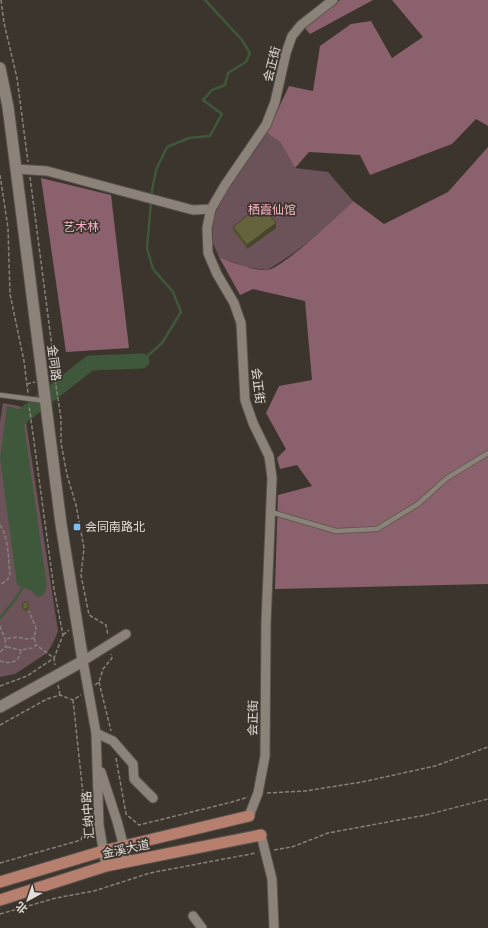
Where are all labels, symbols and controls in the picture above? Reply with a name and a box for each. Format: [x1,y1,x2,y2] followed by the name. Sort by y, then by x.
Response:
[261,45,282,83] street label: 会正街
[248,203,296,216] park label: 栖霞仙馆
[63,220,99,233] park label: 艺术林
[46,344,63,382] street label: 金同路
[250,367,267,405] street label: 会正街
[85,520,145,533] place label: 会同南路北
[72,522,82,532] marker: 会同南路北
[246,700,259,736] street label: 会正街
[79,791,96,839] street label: 汇纳中路
[101,837,151,860] street label: 金溪大道
[8,880,48,920] north arrow
[14,900,30,916] text: 北

